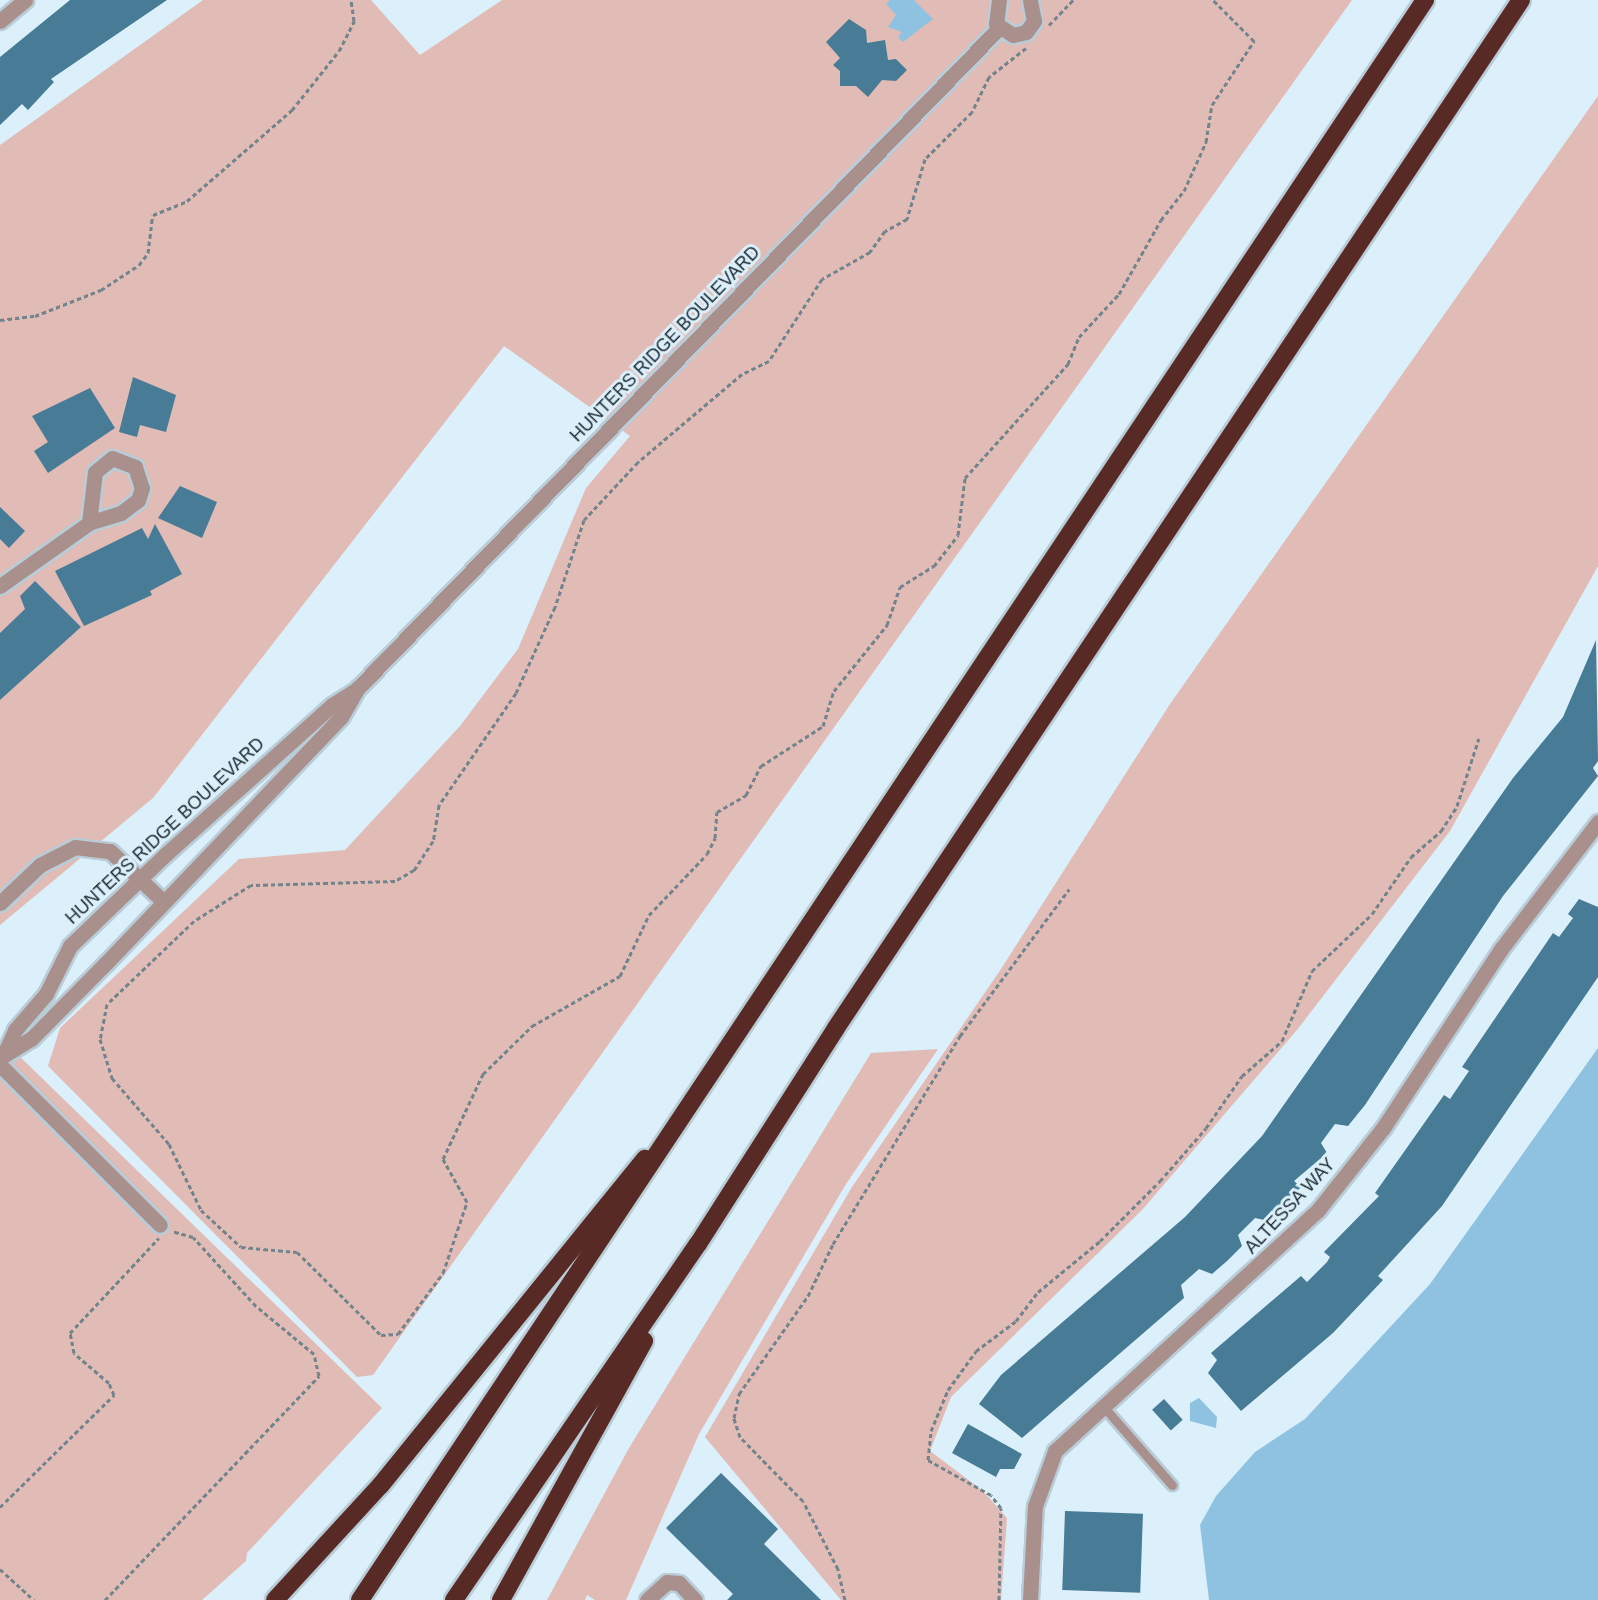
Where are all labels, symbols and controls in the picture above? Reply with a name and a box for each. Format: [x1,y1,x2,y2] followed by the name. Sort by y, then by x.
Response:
[566,242,764,446] street label: HUNTERS RIDGE BOULEVARD
[61,733,269,929] street label: HUNTERS RIDGE BOULEVARD
[1240,1153,1340,1259] street label: ALTESSA WAY

